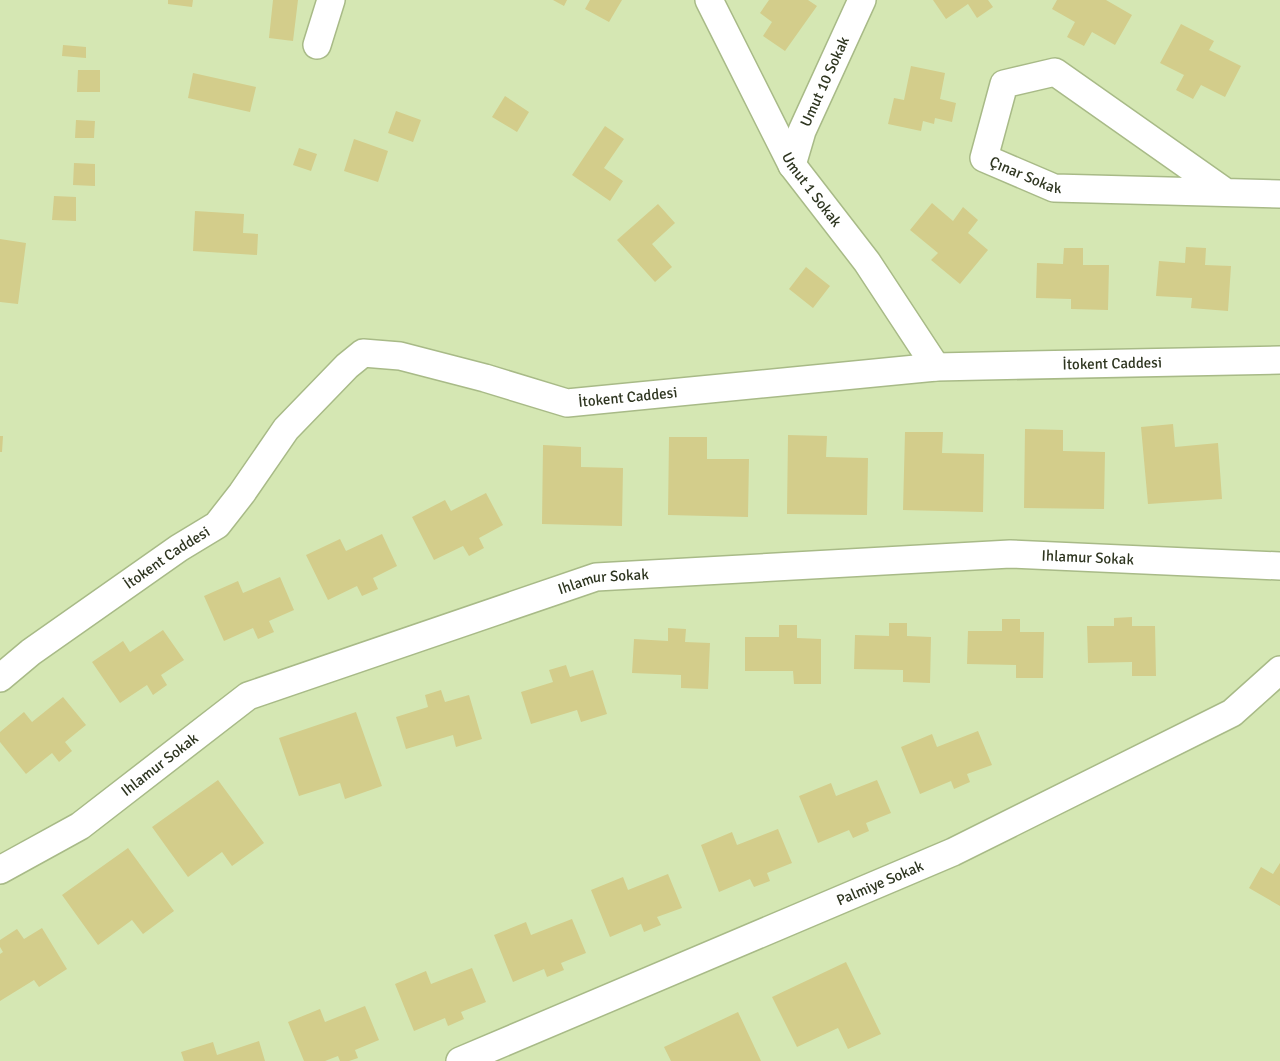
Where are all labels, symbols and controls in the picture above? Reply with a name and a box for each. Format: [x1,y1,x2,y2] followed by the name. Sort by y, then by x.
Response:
[796,33,853,129] street label: Umut 10 Sokak
[778,149,846,231] street label: Umut 1 Sokak
[987,152,1062,197] street label: Çınar Sokak
[1062,353,1162,373] street label: İtokent Caddesi
[577,383,678,411] street label: İtokent Caddesi
[121,522,213,593] street label: İtokent Caddesi
[1041,546,1135,569] street label: Ihlamur Sokak
[555,565,650,598] street label: Ihlamur Sokak
[118,729,202,800] street label: Ihlamur Sokak
[834,856,926,909] street label: Palmiye Sokak

